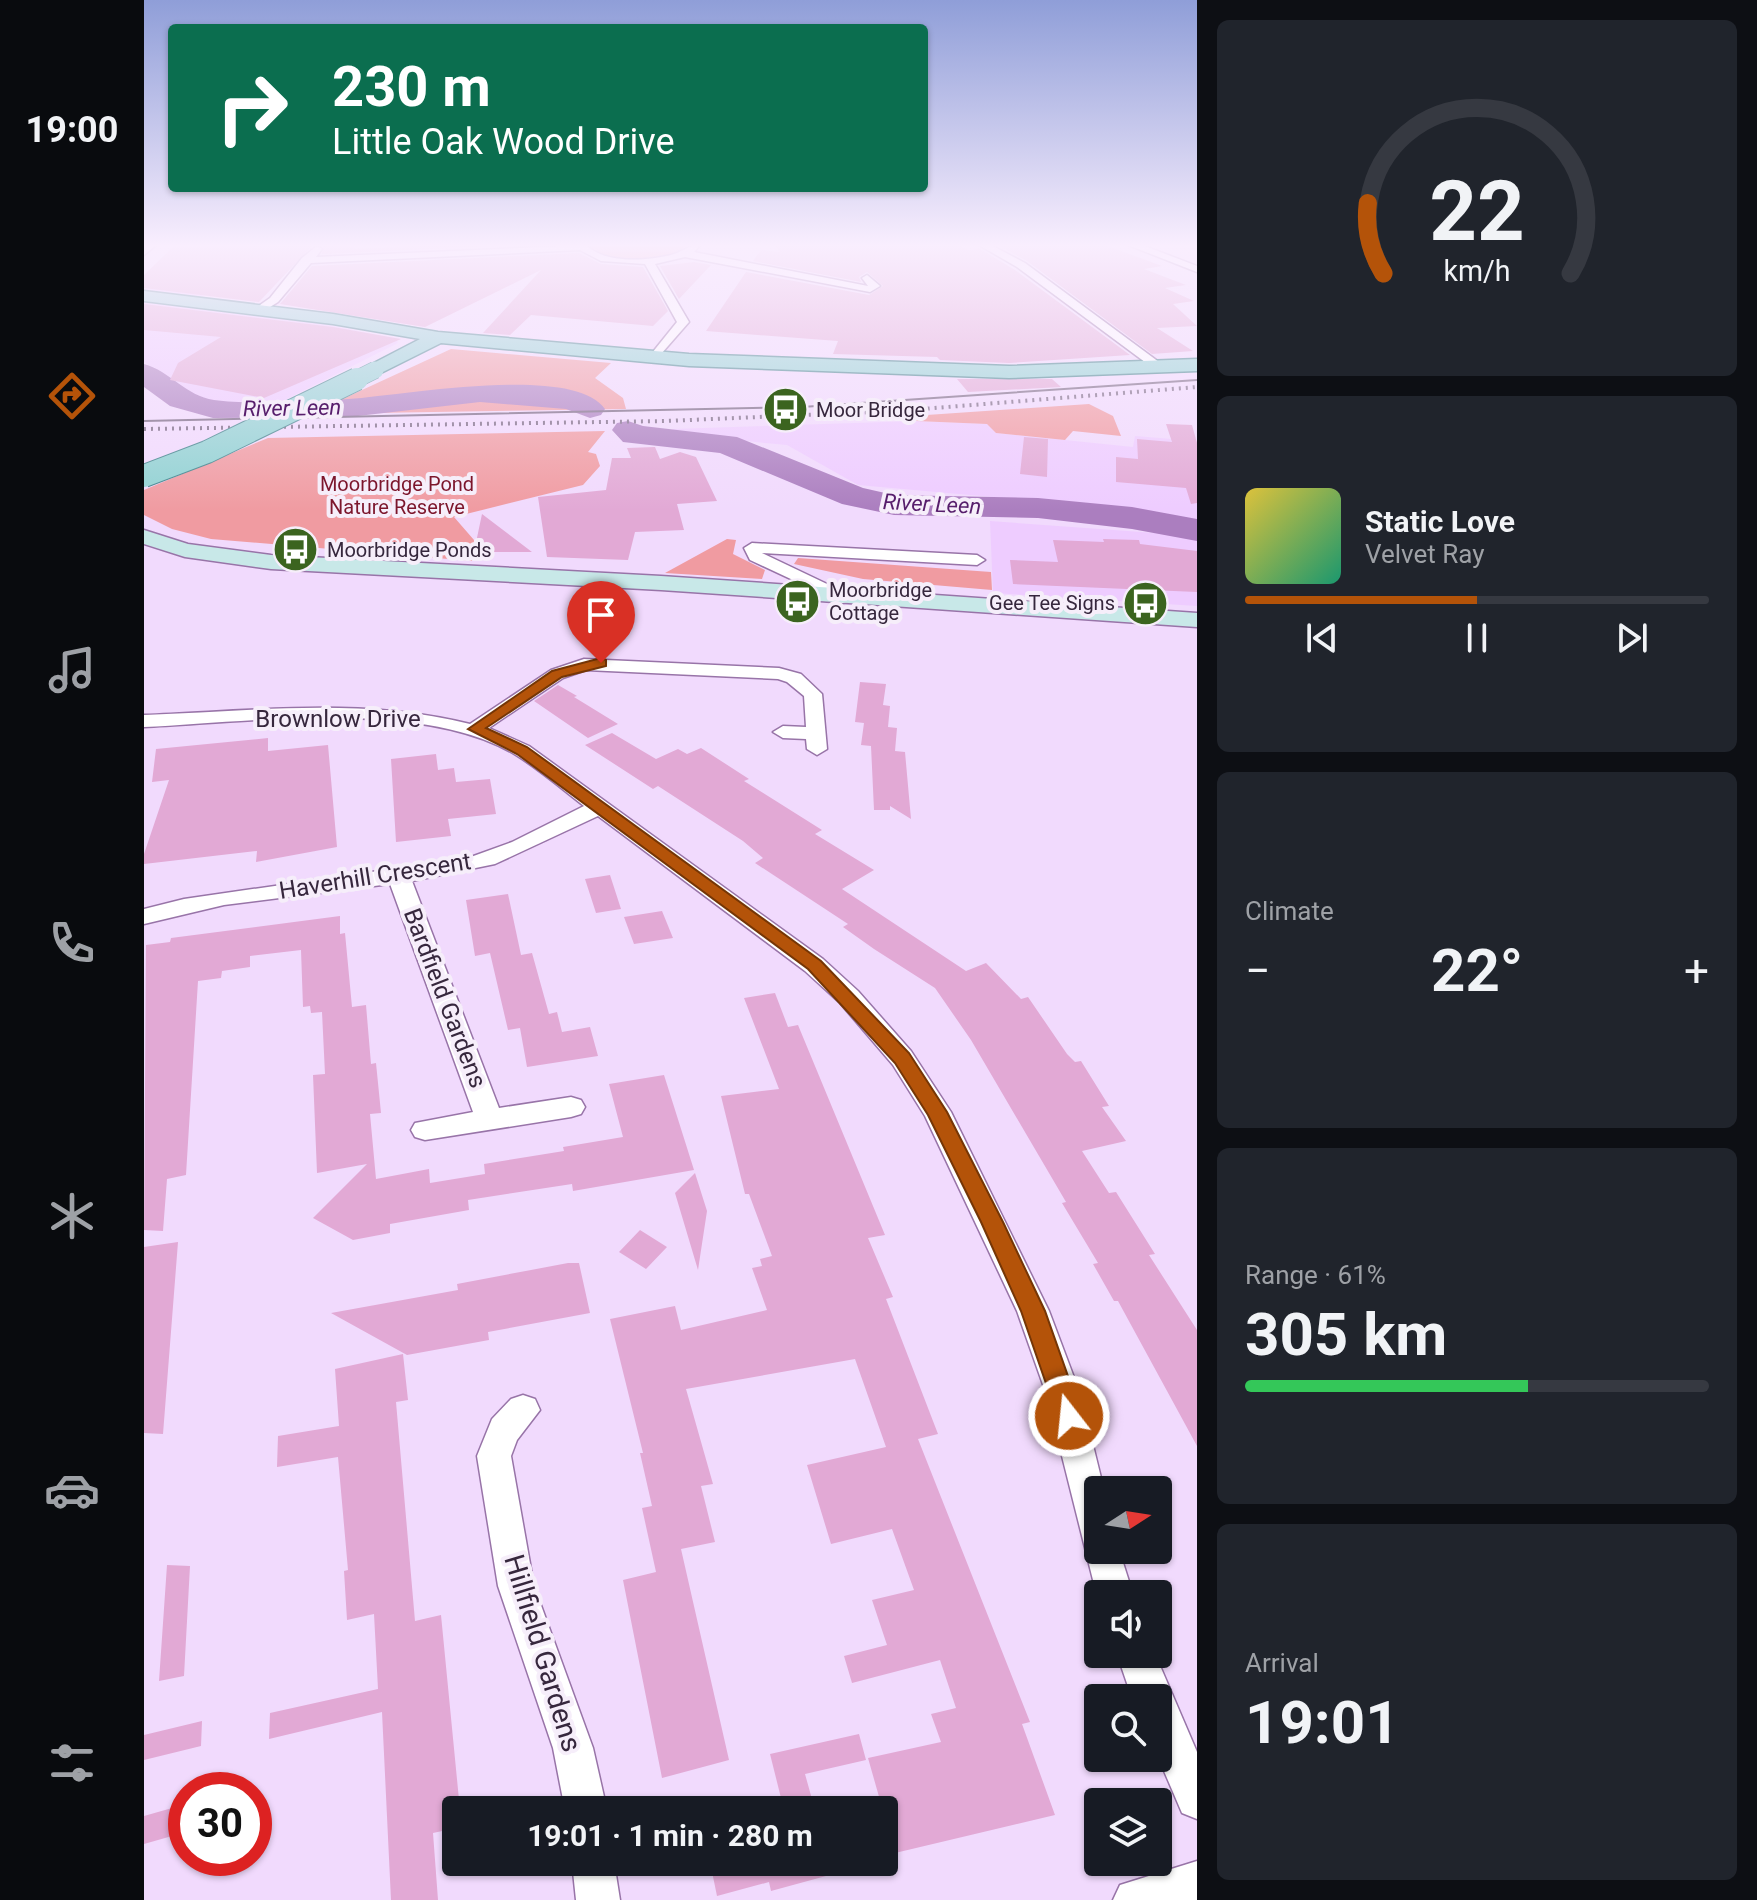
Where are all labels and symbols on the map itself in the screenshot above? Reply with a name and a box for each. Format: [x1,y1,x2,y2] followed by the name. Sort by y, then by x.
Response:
[761,386,809,434] bus stop icon: Moor Bridge
[243,395,341,421] water label: River Leen
[816,398,925,422] place label: Moor Bridge
[320,472,474,519] park label: Moorbridge Pond Nature Reserve
[882,489,982,519] water label: River Leen
[272,526,320,574] bus stop icon: Moorbridge Ponds
[327,538,492,562] place label: Moorbridge Ponds
[774,578,822,626] bus stop icon: Moorbridge Cottage
[829,578,932,625] place label: Moorbridge Cottage
[1122,579,1170,627] bus stop icon: Gee Tee Signs
[567,581,635,663] pin
[989,591,1115,615] place label: Gee Tee Signs
[255,705,421,733] street label: Brownlow Drive
[277,847,473,905] street label: Haverhill Crescent
[398,904,492,1092] street label: Bardfield Gardens
[1027,1374,1111,1458] position arrow
[1084,1476,1172,1564] north arrow
[497,1550,589,1756] street label: Hillfield Gardens
[168,1772,272,1876] speed limit sign: 30

